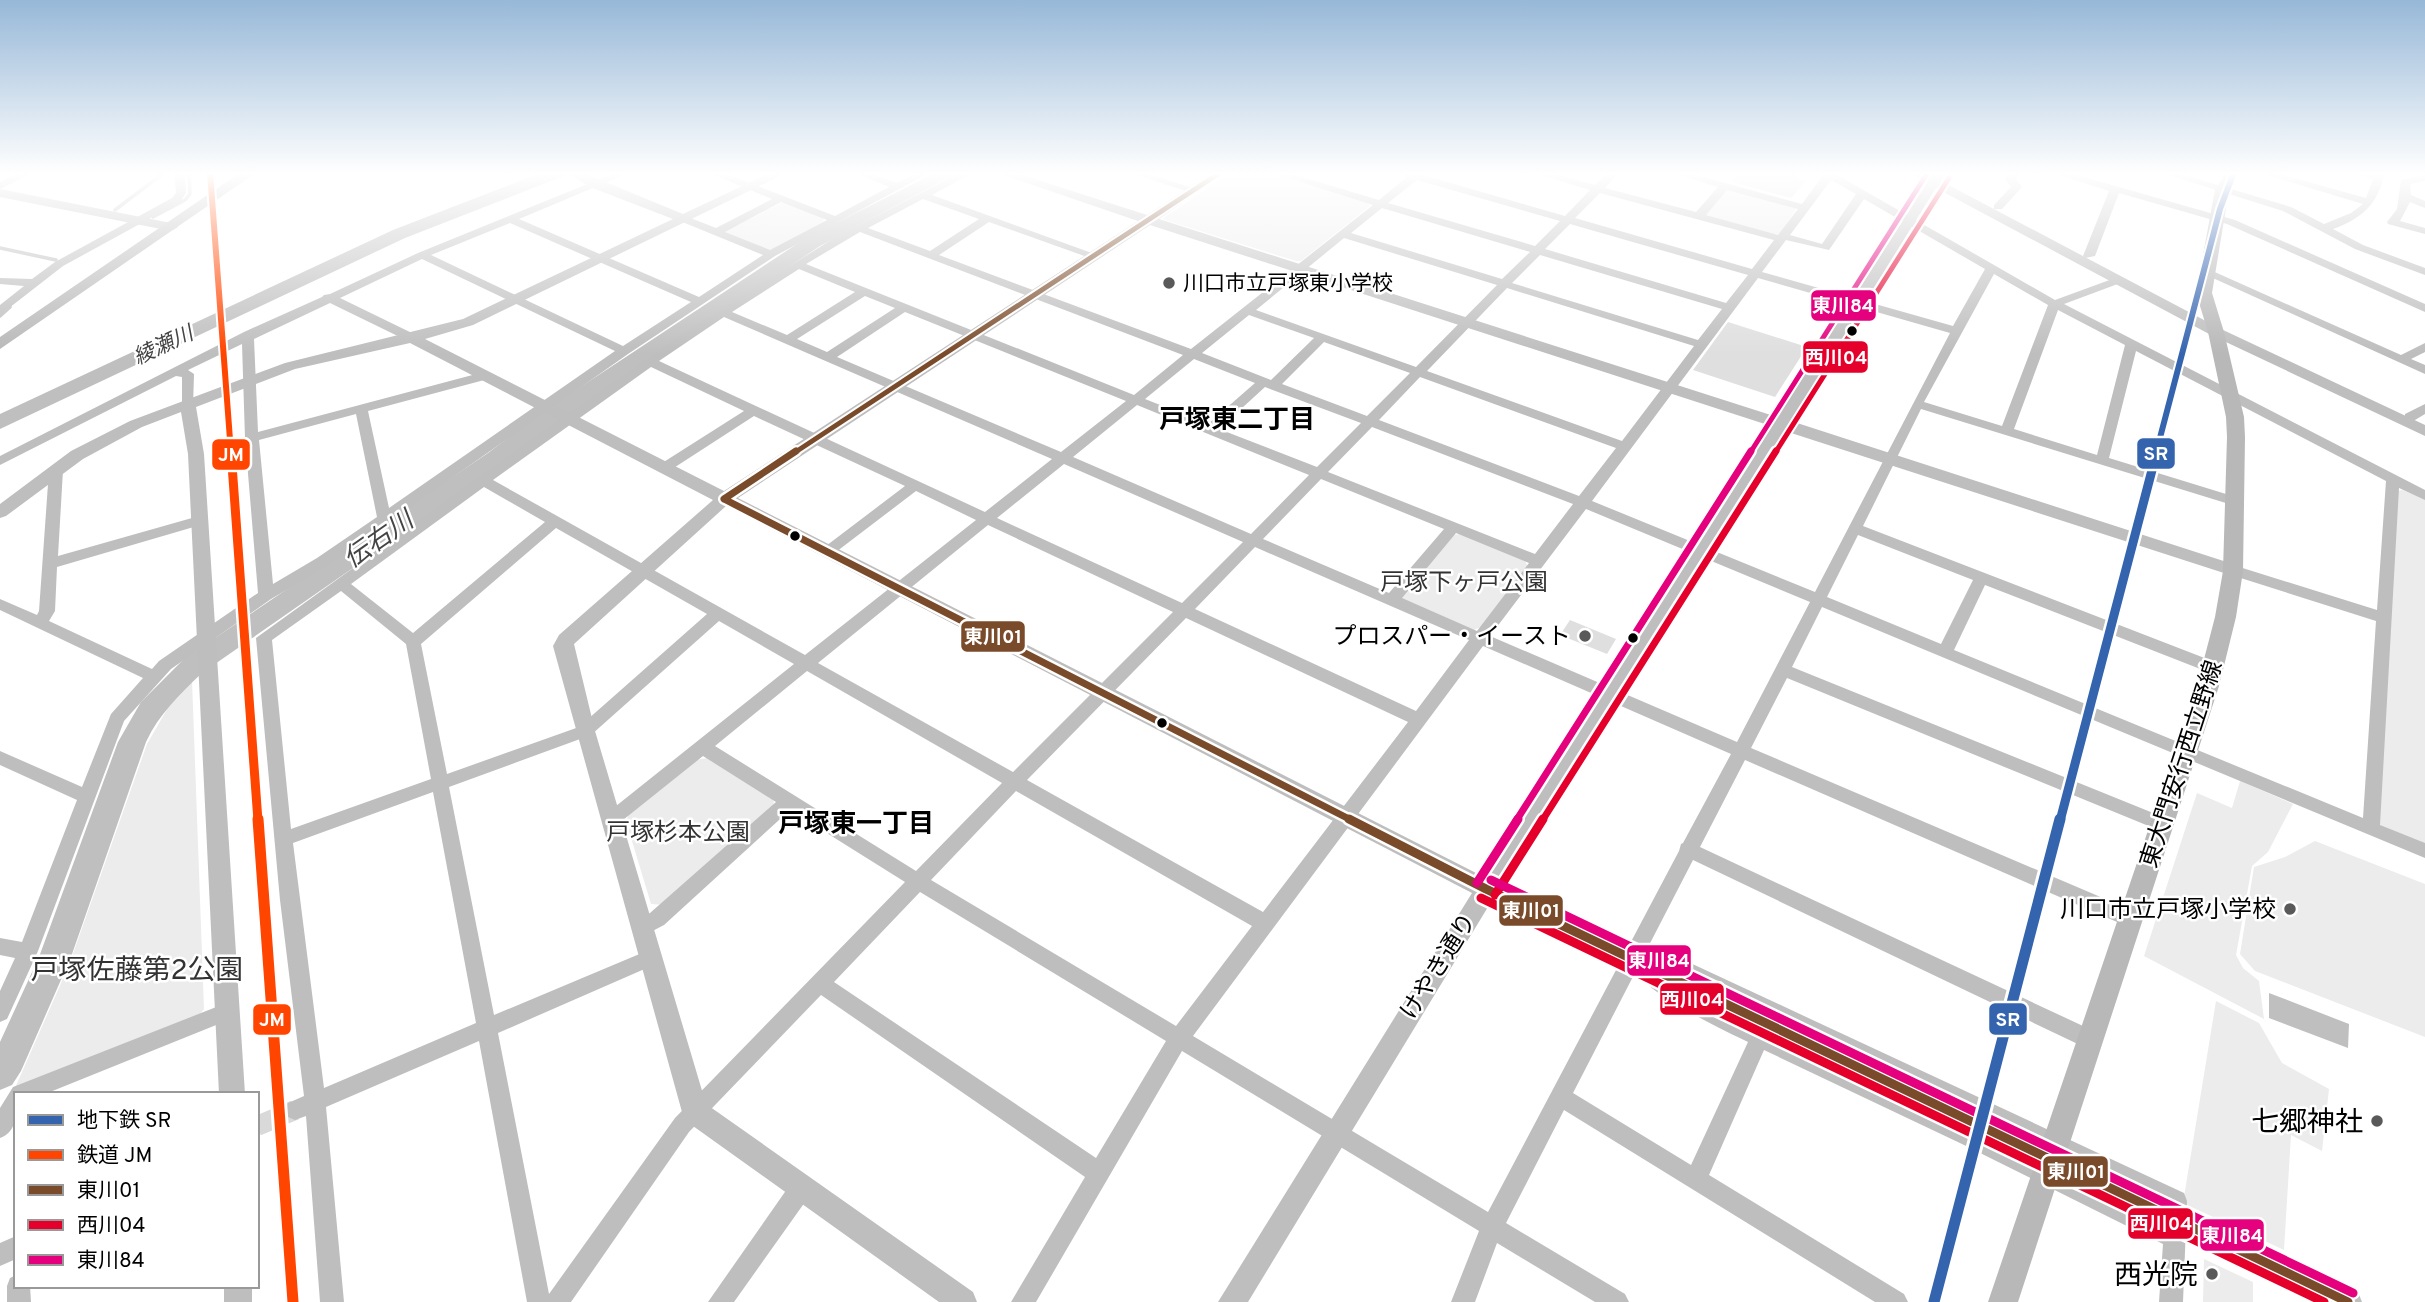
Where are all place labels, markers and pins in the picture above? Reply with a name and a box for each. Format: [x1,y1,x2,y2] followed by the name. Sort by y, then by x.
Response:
[1183,271,1393,298] place label: 川口市立戸塚東小学校
[1161,275,1177,291] marker: 川口市立戸塚東小学校
[1845,324,1859,338] unlabelled marker
[788,529,802,543] unlabelled marker
[1332,623,1571,653] place label: プロスパー・イースト
[1577,628,1593,644] marker: プロスパー・イースト
[1626,631,1640,645] unlabelled marker
[1155,716,1169,730] unlabelled marker
[2060,896,2276,926] place label: 川口市立戸塚小学校
[2282,901,2298,917] marker: 川口市立戸塚小学校
[2251,1106,2363,1142] place label: 七郷神社
[2369,1113,2385,1129] marker: 七郷神社
[2114,1259,2198,1295] place label: 西光院
[2204,1266,2220,1282] marker: 西光院

